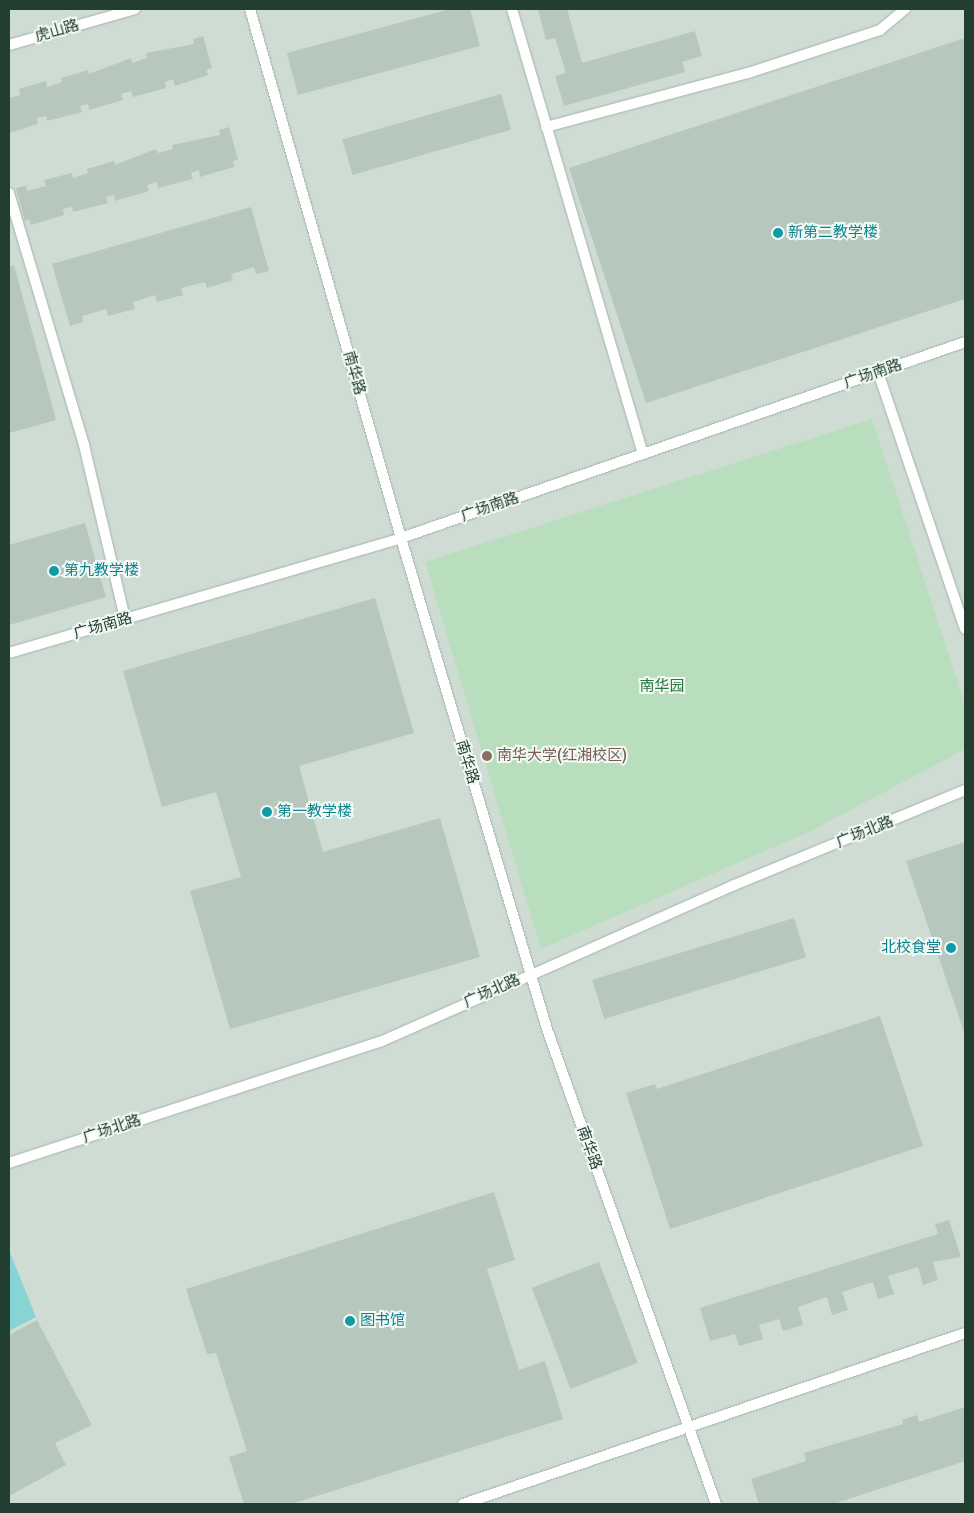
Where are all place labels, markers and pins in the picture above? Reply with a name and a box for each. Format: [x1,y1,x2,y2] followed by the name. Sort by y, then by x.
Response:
[788,224,878,242] place label: 新第二教学楼
[772,227,784,239] marker: 新第二教学楼
[64,562,139,580] place label: 第九教学楼
[48,565,60,577] marker: 第九教学楼
[497,747,627,765] place label: 南华大学(红湘校区)
[481,750,493,762] marker: 南华大学(红湘校区)
[277,803,352,821] place label: 第一教学楼
[261,806,273,818] marker: 第一教学楼
[881,939,941,957] place label: 北校食堂
[945,942,957,954] marker: 北校食堂
[360,1312,405,1330] place label: 图书馆
[344,1315,356,1327] marker: 图书馆

